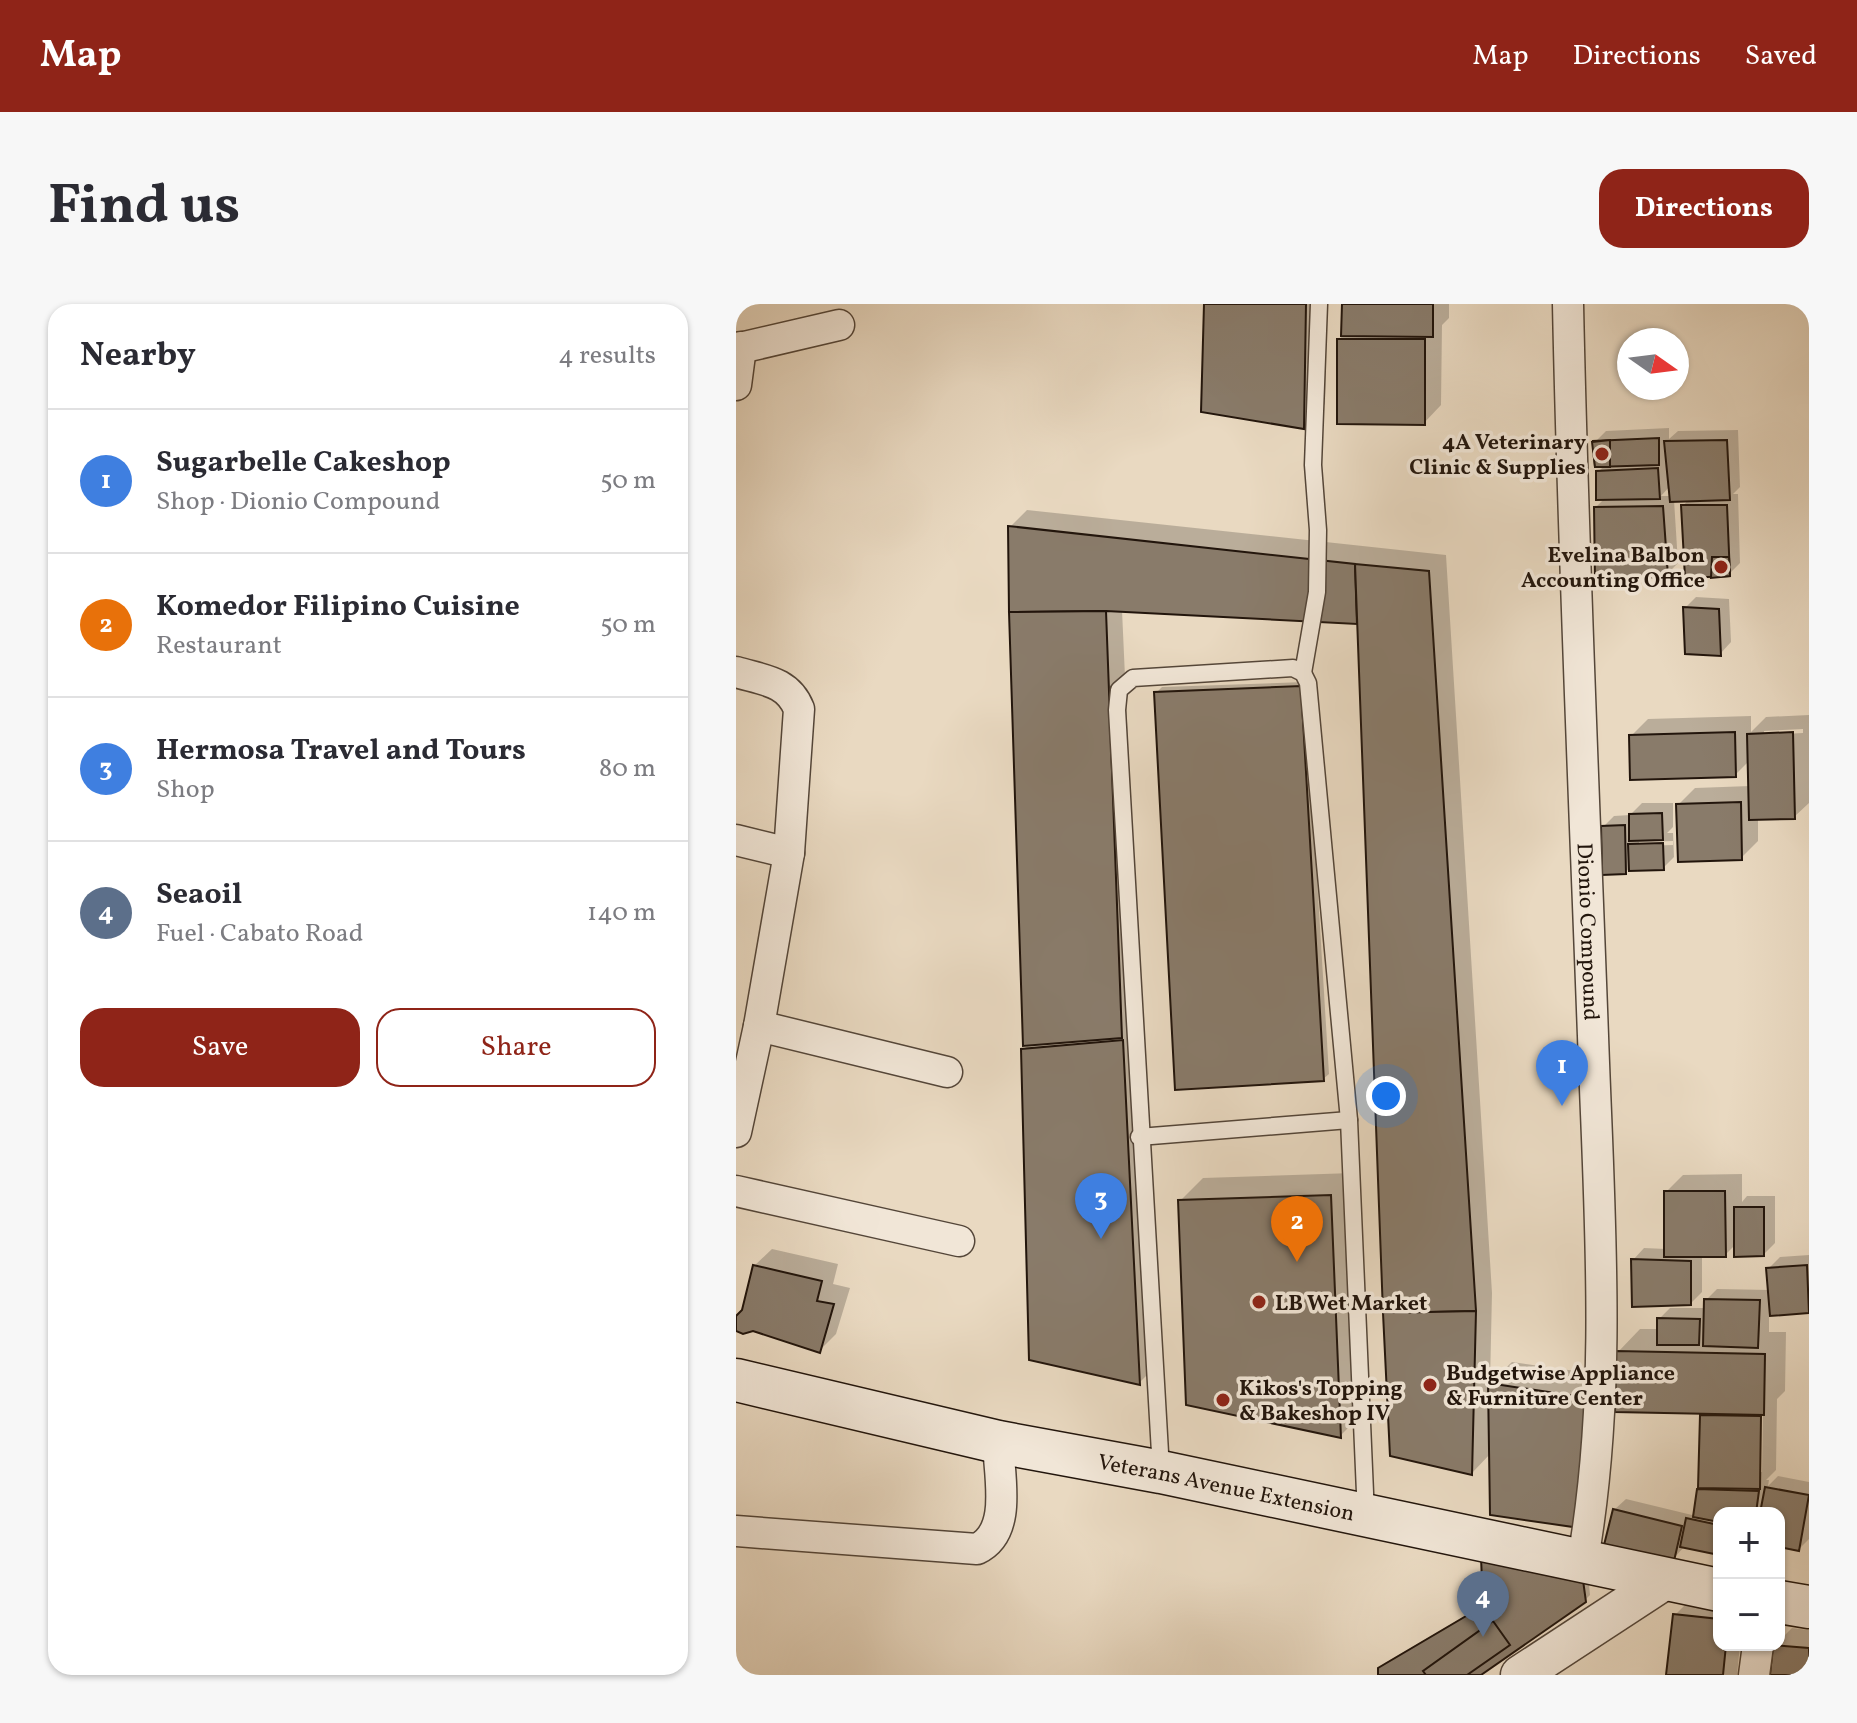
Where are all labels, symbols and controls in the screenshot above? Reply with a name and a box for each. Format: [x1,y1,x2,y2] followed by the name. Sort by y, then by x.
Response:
[40,30,121,83] text: Map
[1473,37,1529,76] text: Map
[1573,37,1701,76] text: Directions
[1745,37,1817,76] text: Saved
[48,169,240,247] text: Find us
[1599,169,1809,248] button: Directions
[1617,328,1689,400] north arrow
[80,333,196,380] text: Nearby
[558,338,656,374] text: 4 results
[1409,428,1587,484] place label: 4A Veterinary Clinic & Supplies
[156,442,451,484] text: Sugarbelle Cakeshop
[1593,445,1611,463] marker: 4A Veterinary Clinic & Supplies
[101,463,111,499] text: 1
[600,463,656,499] text: 50 m
[156,484,441,520] text: Shop · Dionio Compound
[1521,541,1705,597] place label: Evelina Balbon Accounting Office
[1712,558,1730,576] marker: Evelina Balbon Accounting Office
[156,586,520,628] text: Komedor Filipino Cuisine
[99,607,113,643] text: 2
[600,607,656,643] text: 50 m
[156,628,282,664] text: Restaurant
[156,730,526,772] text: Hermosa Travel and Tours
[99,751,113,787] text: 3
[599,751,656,787] text: 80 m
[156,772,215,808] text: Shop
[1568,842,1605,1021] street label: Dionio Compound
[156,874,242,916] text: Seaoil
[98,895,114,931] text: 4
[587,895,656,931] text: 140 m
[156,916,363,952] text: Fuel · Cabato Road
[80,1008,360,1087] button: Save
[376,1008,656,1087] button: Share
[1536,1040,1588,1106] pin: 1
[1366,1076,1406,1116] your location
[1075,1173,1127,1239] pin: 3
[1271,1196,1323,1262] pin: 2
[1275,1289,1427,1320] place label: LB Wet Market
[1250,1293,1268,1311] marker: LB Wet Market
[1446,1359,1675,1415] place label: Budgetwise Appliance & Furniture Center
[1239,1374,1403,1430] place label: Kikos's Topping & Bakeshop IV
[1421,1376,1439,1394] marker: Budgetwise Appliance & Furniture Center
[1214,1391,1232,1409] marker: Kikos's Topping & Bakeshop IV
[1095,1448,1357,1531] street label: Veterans Avenue Extension
[1713,1507,1785,1651] map controls
[1713,1507,1785,1579] button: +
[1457,1571,1509,1637] pin: 4
[1713,1579,1785,1651] button: −

